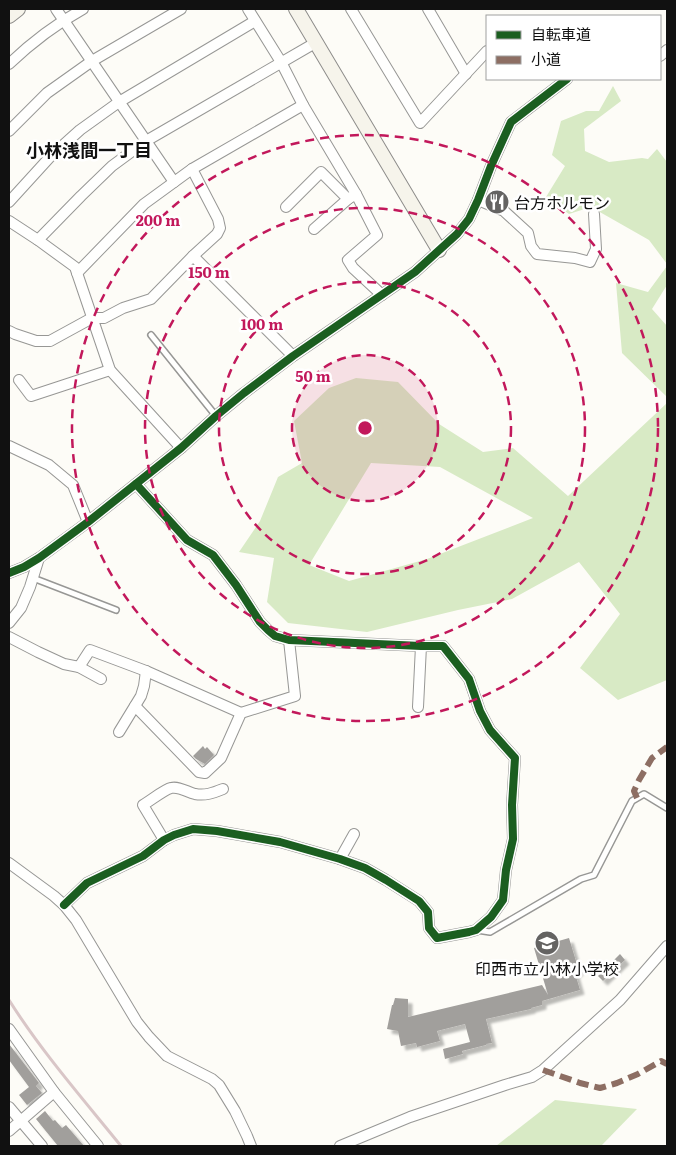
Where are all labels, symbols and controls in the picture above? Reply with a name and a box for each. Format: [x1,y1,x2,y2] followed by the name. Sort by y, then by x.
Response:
[486,15,661,80] legend
[531,22,591,45] text: 自転車道
[531,47,561,70] text: 小道
[26,136,152,163] district label: 小林浅間一丁目
[484,189,510,215] restaurant icon: 台方ホルモン
[514,190,610,214] place label: 台方ホルモン
[136,208,180,231] text: 200 m
[188,260,230,283] text: 150 m
[241,312,283,335] text: 100 m
[295,364,331,387] text: 50 m
[356,419,374,437] centre of rings
[534,930,560,956] school or university icon: 印西市立小林小学校
[475,956,619,980] place label: 印西市立小林小学校

